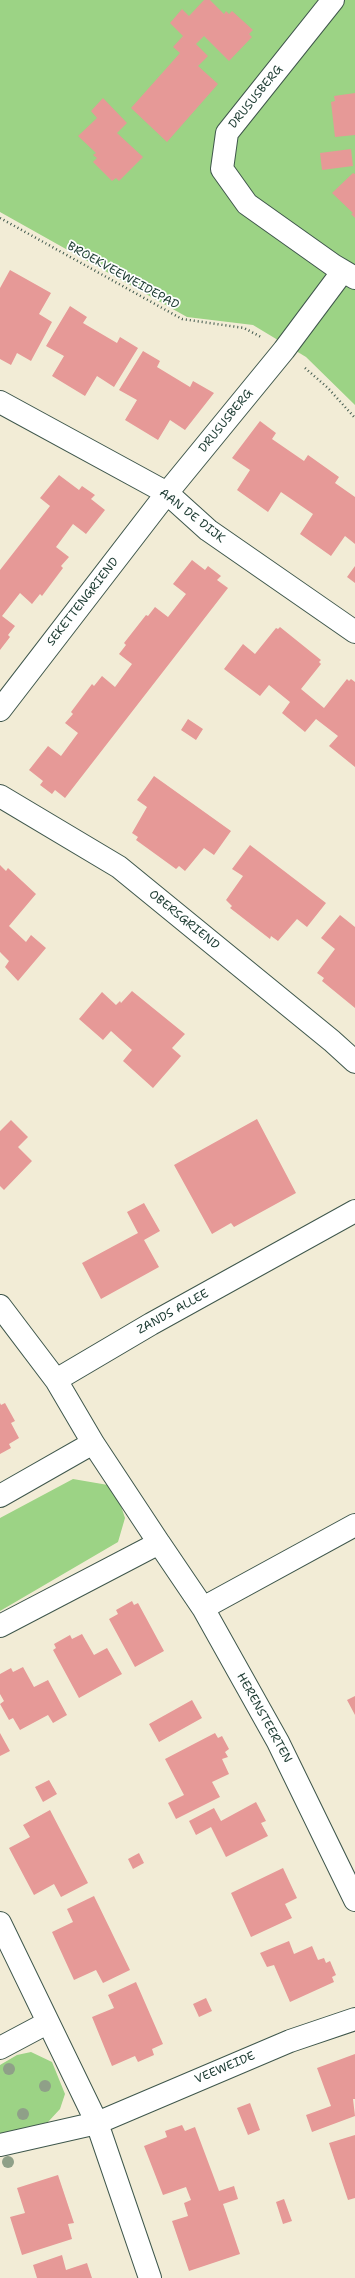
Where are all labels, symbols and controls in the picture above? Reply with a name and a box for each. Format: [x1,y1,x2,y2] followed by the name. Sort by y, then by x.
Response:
[226,62,286,132] street label: DRUSUSBERG
[65,239,181,313] street label: BROEKVEEWEIDEPAD
[196,386,256,456] street label: DRUSUSBERG
[156,486,228,546] street label: AAN DE DIJK
[44,555,122,649] street label: SEKETTENGRIEND
[146,887,222,953] street label: OBERSGRIEND
[135,1286,211,1338] street label: ZANDS ALLEE
[233,1670,295,1766] street label: HERENSTEERTEN
[193,2049,257,2087] street label: VEEWEIDE

